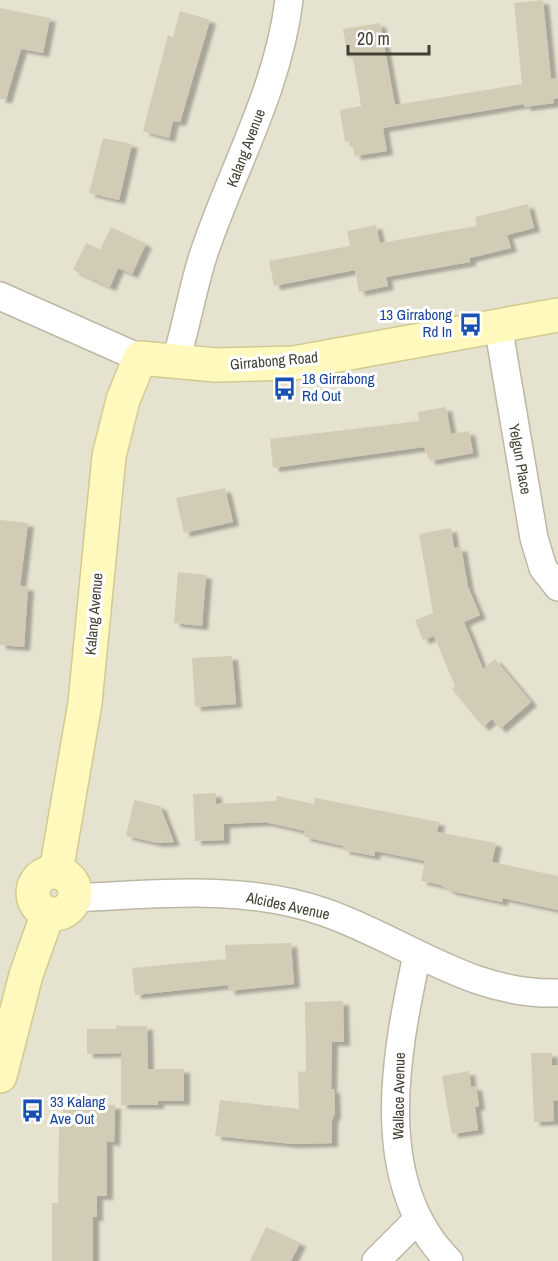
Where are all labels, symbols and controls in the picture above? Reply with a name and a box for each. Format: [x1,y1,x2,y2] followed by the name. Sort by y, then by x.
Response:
[348,18,429,56] scale bar
[357,26,390,51] text: 20 m
[221,105,270,190] street label: Kalang Avenue
[380,304,452,342] place label: 13 Girrabong Rd In
[457,311,483,337] bus stop icon: 13 Girrabong Rd In
[229,346,319,375] street label: Girrabong Road
[302,368,375,406] place label: 18 Girrabong Rd Out
[271,375,297,401] bus stop icon: 18 Girrabong Rd Out
[504,422,537,496] street label: Yelgun Place
[79,572,108,656] street label: Kalang Avenue
[244,886,332,925] street label: Alcides Avenue
[387,1052,410,1140] street label: Wallace Avenue
[49,1091,106,1129] place label: 33 Kalang Ave Out
[19,1098,45,1124] bus stop icon: 33 Kalang Ave Out

